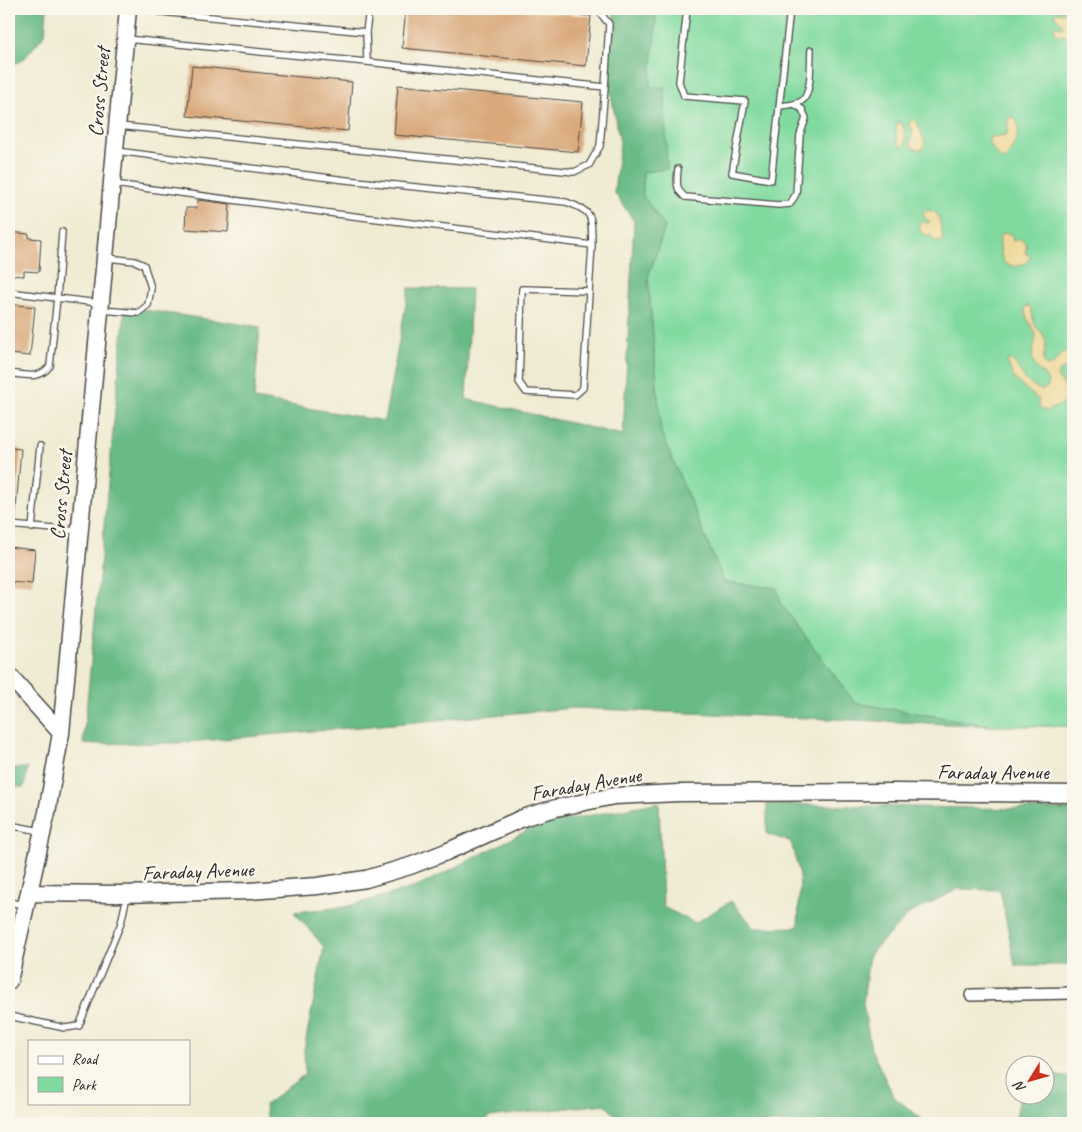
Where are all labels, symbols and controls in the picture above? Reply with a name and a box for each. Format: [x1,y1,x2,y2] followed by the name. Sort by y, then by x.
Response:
[82,43,116,138] street label: Cross Street
[44,446,78,541] street label: Cross Street
[937,759,1050,785] street label: Faraday Avenue
[529,761,644,806] street label: Faraday Avenue
[142,856,255,886] street label: Faraday Avenue
[28,1040,190,1104] legend
[72,1050,99,1069] text: Road
[1004,1054,1054,1104] north arrow
[72,1076,97,1095] text: Park
[1009,1077,1029,1096] text: N

